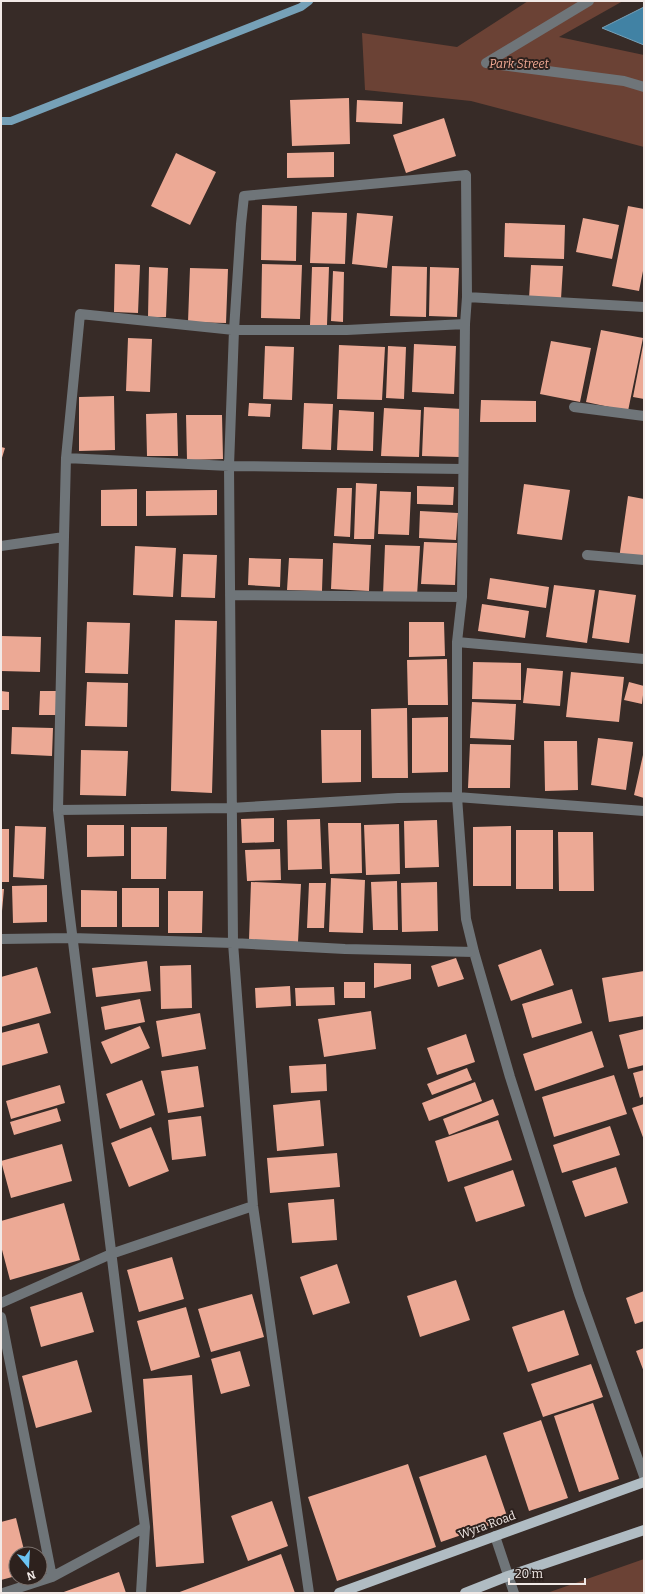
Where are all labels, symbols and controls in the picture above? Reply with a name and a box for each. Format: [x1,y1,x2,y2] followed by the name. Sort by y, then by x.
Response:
[489,57,549,71] park label: Park Street
[456,1508,518,1542] street label: Wyra Road
[8,1546,48,1586] north arrow
[509,1560,585,1586] scale bar
[515,1567,544,1581] text: 20 m
[24,1568,37,1583] text: N

